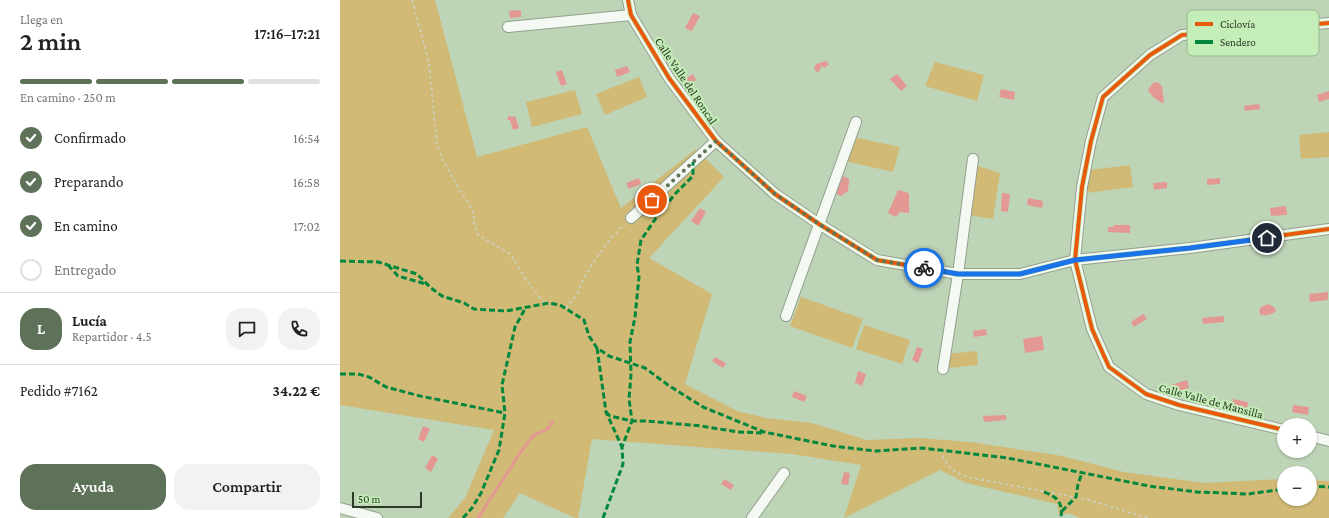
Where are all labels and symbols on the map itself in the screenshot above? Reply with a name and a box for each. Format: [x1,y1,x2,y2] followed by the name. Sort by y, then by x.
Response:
[1187,10,1319,56] legend
[1220,18,1255,30] text: Ciclovía
[652,35,720,127] street label: Calle Valle del Roncal
[1220,36,1256,48] text: Sendero
[635,183,669,217] pin
[1250,221,1284,255] pin
[904,248,944,288] courier
[1157,380,1265,422] street label: Calle Valle de Mansilla
[352,490,422,509] scale bar

